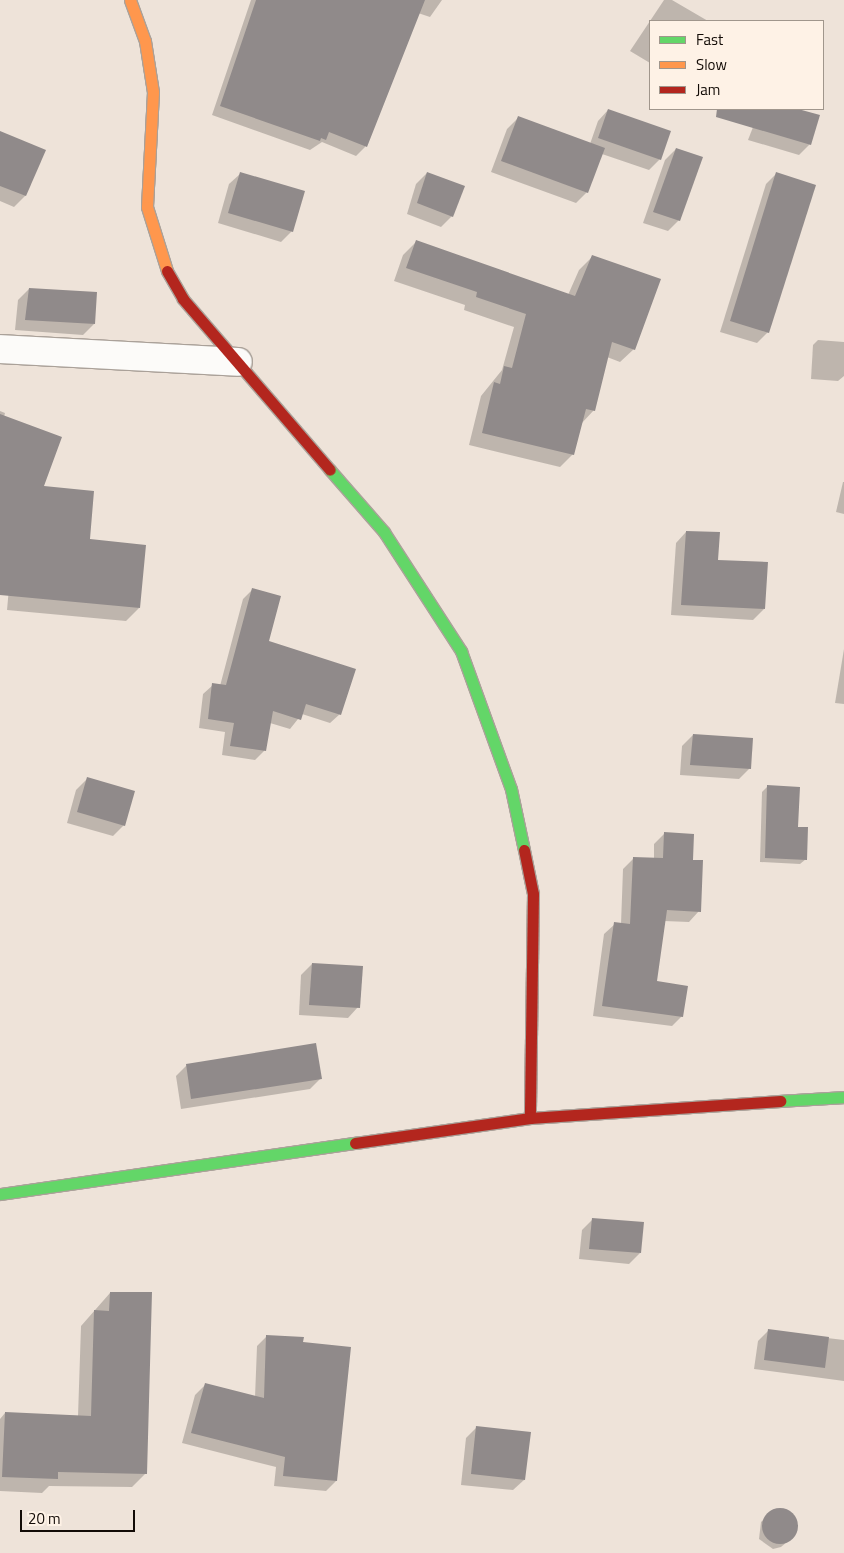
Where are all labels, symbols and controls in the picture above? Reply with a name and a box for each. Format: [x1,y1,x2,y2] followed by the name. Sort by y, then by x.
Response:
[649,20,824,110] legend
[696,28,723,51] text: Fast
[696,53,727,76] text: Slow
[696,78,720,101] text: Jam
[22,1500,138,1532] scale bar
[28,1507,61,1530] text: 20 m

